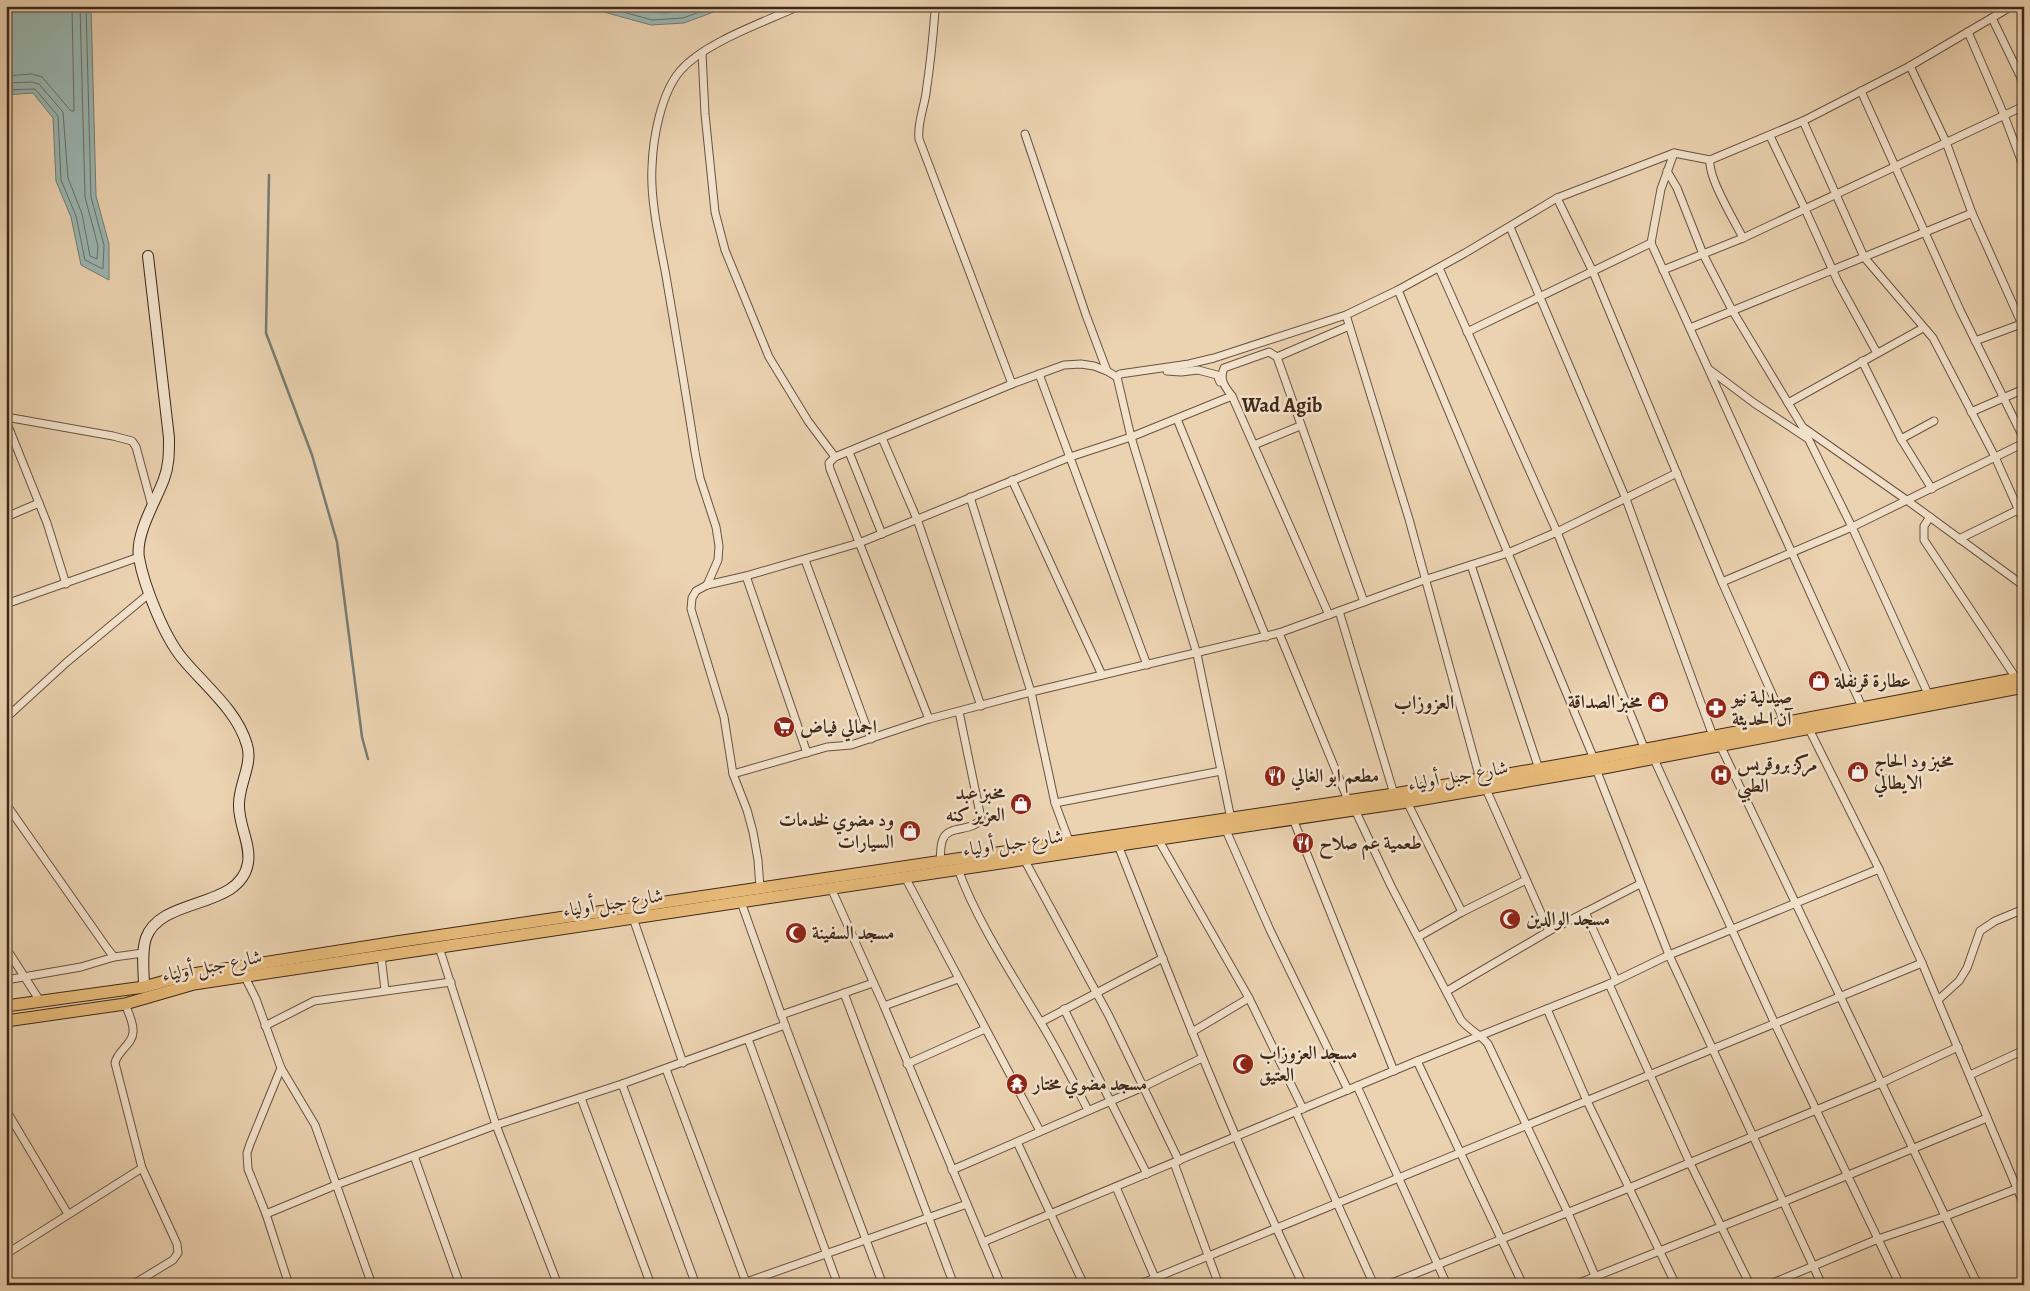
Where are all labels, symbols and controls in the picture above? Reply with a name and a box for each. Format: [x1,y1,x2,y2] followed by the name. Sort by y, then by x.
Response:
[1241,392,1322,419] district label: Wad Agib
[1834,668,1911,694] place label: عطارة قرنفلة
[1807,669,1831,693] shop icon: عطارة قرنفلة
[1730,684,1794,732] place label: صيدلية نيو آن الحديثة
[1394,689,1454,716] district label: العزوزاب
[1568,689,1642,715] place label: مخبز الصداقة
[1646,690,1670,714] shop icon: مخبز الصداقة
[1704,696,1728,720] pharmacy icon: صيدلية نيو آن الحديثة
[800,714,877,742] place label: اجمالي فياض
[772,715,796,739] supermarket icon: اجمالي فياض
[1873,748,1954,798] place label: مخبز ود الحاج الايطالي
[1737,751,1817,803] place label: مركز بروقريس الطبي
[1406,754,1511,800] street label: شارع جبل أولياء
[1846,760,1870,784] shop icon: مخبز ود الحاج الايطالي
[1290,763,1379,793] place label: مطعم ابو الغالي
[1709,763,1733,787] hospital icon: مركز بروقريس الطبي
[1263,764,1287,788] restaurant icon: مطعم ابو الغالي
[946,780,1005,828] place label: مخبز عبد العزيز كنه
[1009,792,1033,816] shop icon: مخبز عبد العزيز كنه
[779,807,894,855] place label: ود مضوي لخدمات السيارات
[898,819,922,843] shop icon: ود مضوي لخدمات السيارات
[961,823,1065,865] street label: شارع جبل أولياء
[1319,830,1422,860] place label: طعمية عم صلاح
[1291,831,1315,855] restaurant icon: طعمية عم صلاح
[561,882,665,926] street label: شارع جبل أولياء
[1526,906,1610,932] place label: مسجد الوالدين
[1498,907,1522,931] mosque icon: مسجد الوالدين
[812,920,894,946] place label: مسجد السفينة
[784,921,808,945] mosque icon: مسجد السفينة
[160,944,265,990] street label: شارع جبل أولياء
[1259,1040,1357,1088] place label: مسجد العزوزاب العتيق
[1231,1052,1255,1076] mosque icon: مسجد العزوزاب العتيق
[1031,1071,1147,1099] place label: مسجد مضوي مختار
[1005,1072,1029,1096] temple icon: مسجد مضوي مختار

